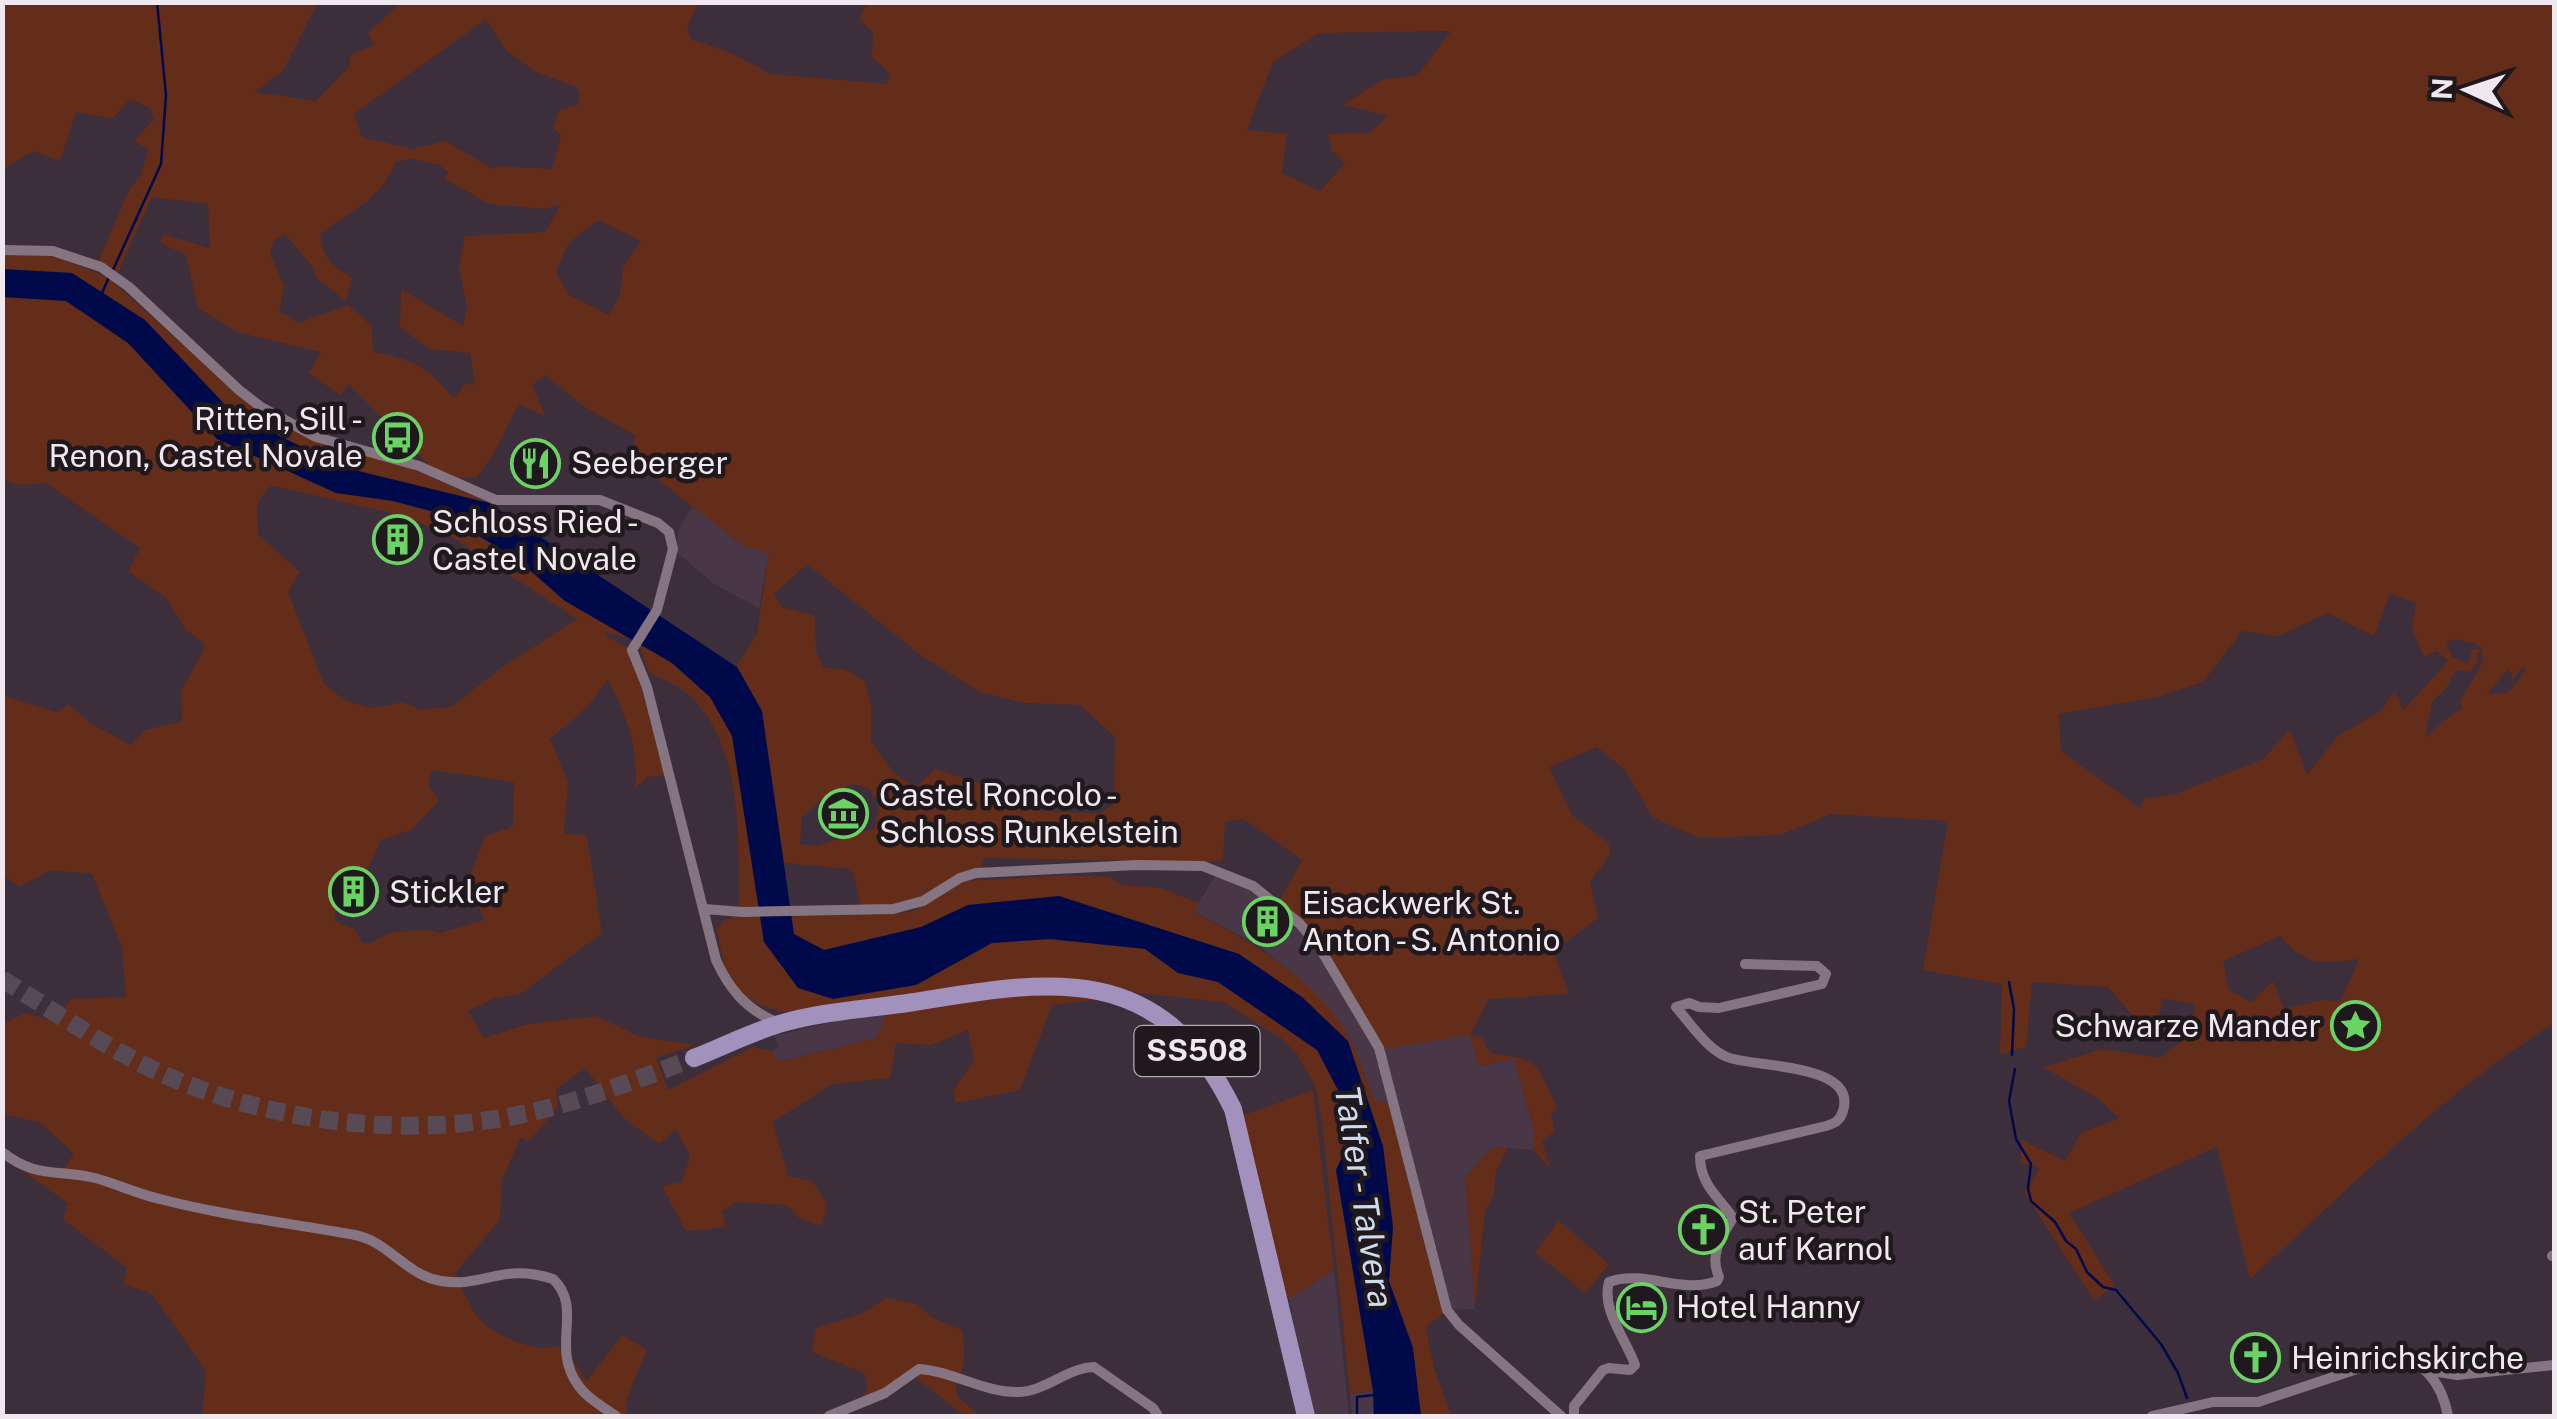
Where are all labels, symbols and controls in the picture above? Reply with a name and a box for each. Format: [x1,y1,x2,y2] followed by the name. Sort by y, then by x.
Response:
[2417,40,2517,140] north arrow
[2424,77,2459,100] text: N
[48,400,363,474] place label: Ritten, Sill - Renon, Castel Novale
[372,411,424,463] bus stop icon: Ritten, Sill - Renon, Castel Novale
[510,437,562,489] restaurant icon: Seeberger
[571,444,728,481] place label: Seeberger
[432,503,639,577] place label: Schloss Ried - Castel Novale
[371,514,423,566] building icon: Schloss Ried - Castel Novale
[879,776,1179,850] place label: Castel Roncolo - Schloss Runkelstein
[818,787,870,839] museum icon: Castel Roncolo - Schloss Runkelstein
[328,866,380,918] building icon: Stickler
[389,873,505,910] place label: Stickler
[1302,884,1561,958] place label: Eisackwerk St. Anton - S. Antonio
[1241,895,1293,947] building icon: Eisackwerk St. Anton - S. Antonio
[2330,1000,2382,1052] place icon: Schwarze Mander
[2054,1007,2321,1044] place label: Schwarze Mander
[1134,1026,1260,1076] road number: SS508
[1327,1083,1402,1311] water label: Talfer - Talvera
[1738,1193,1893,1267] place label: St. Peter auf Karnol
[1677,1204,1729,1256] church icon: St. Peter auf Karnol
[1615,1281,1667,1333] hotel icon: Hotel Hanny
[1676,1288,1861,1325] place label: Hotel Hanny
[2230,1332,2282,1384] church icon: Heinrichskirche
[2291,1339,2524,1376] place label: Heinrichskirche

